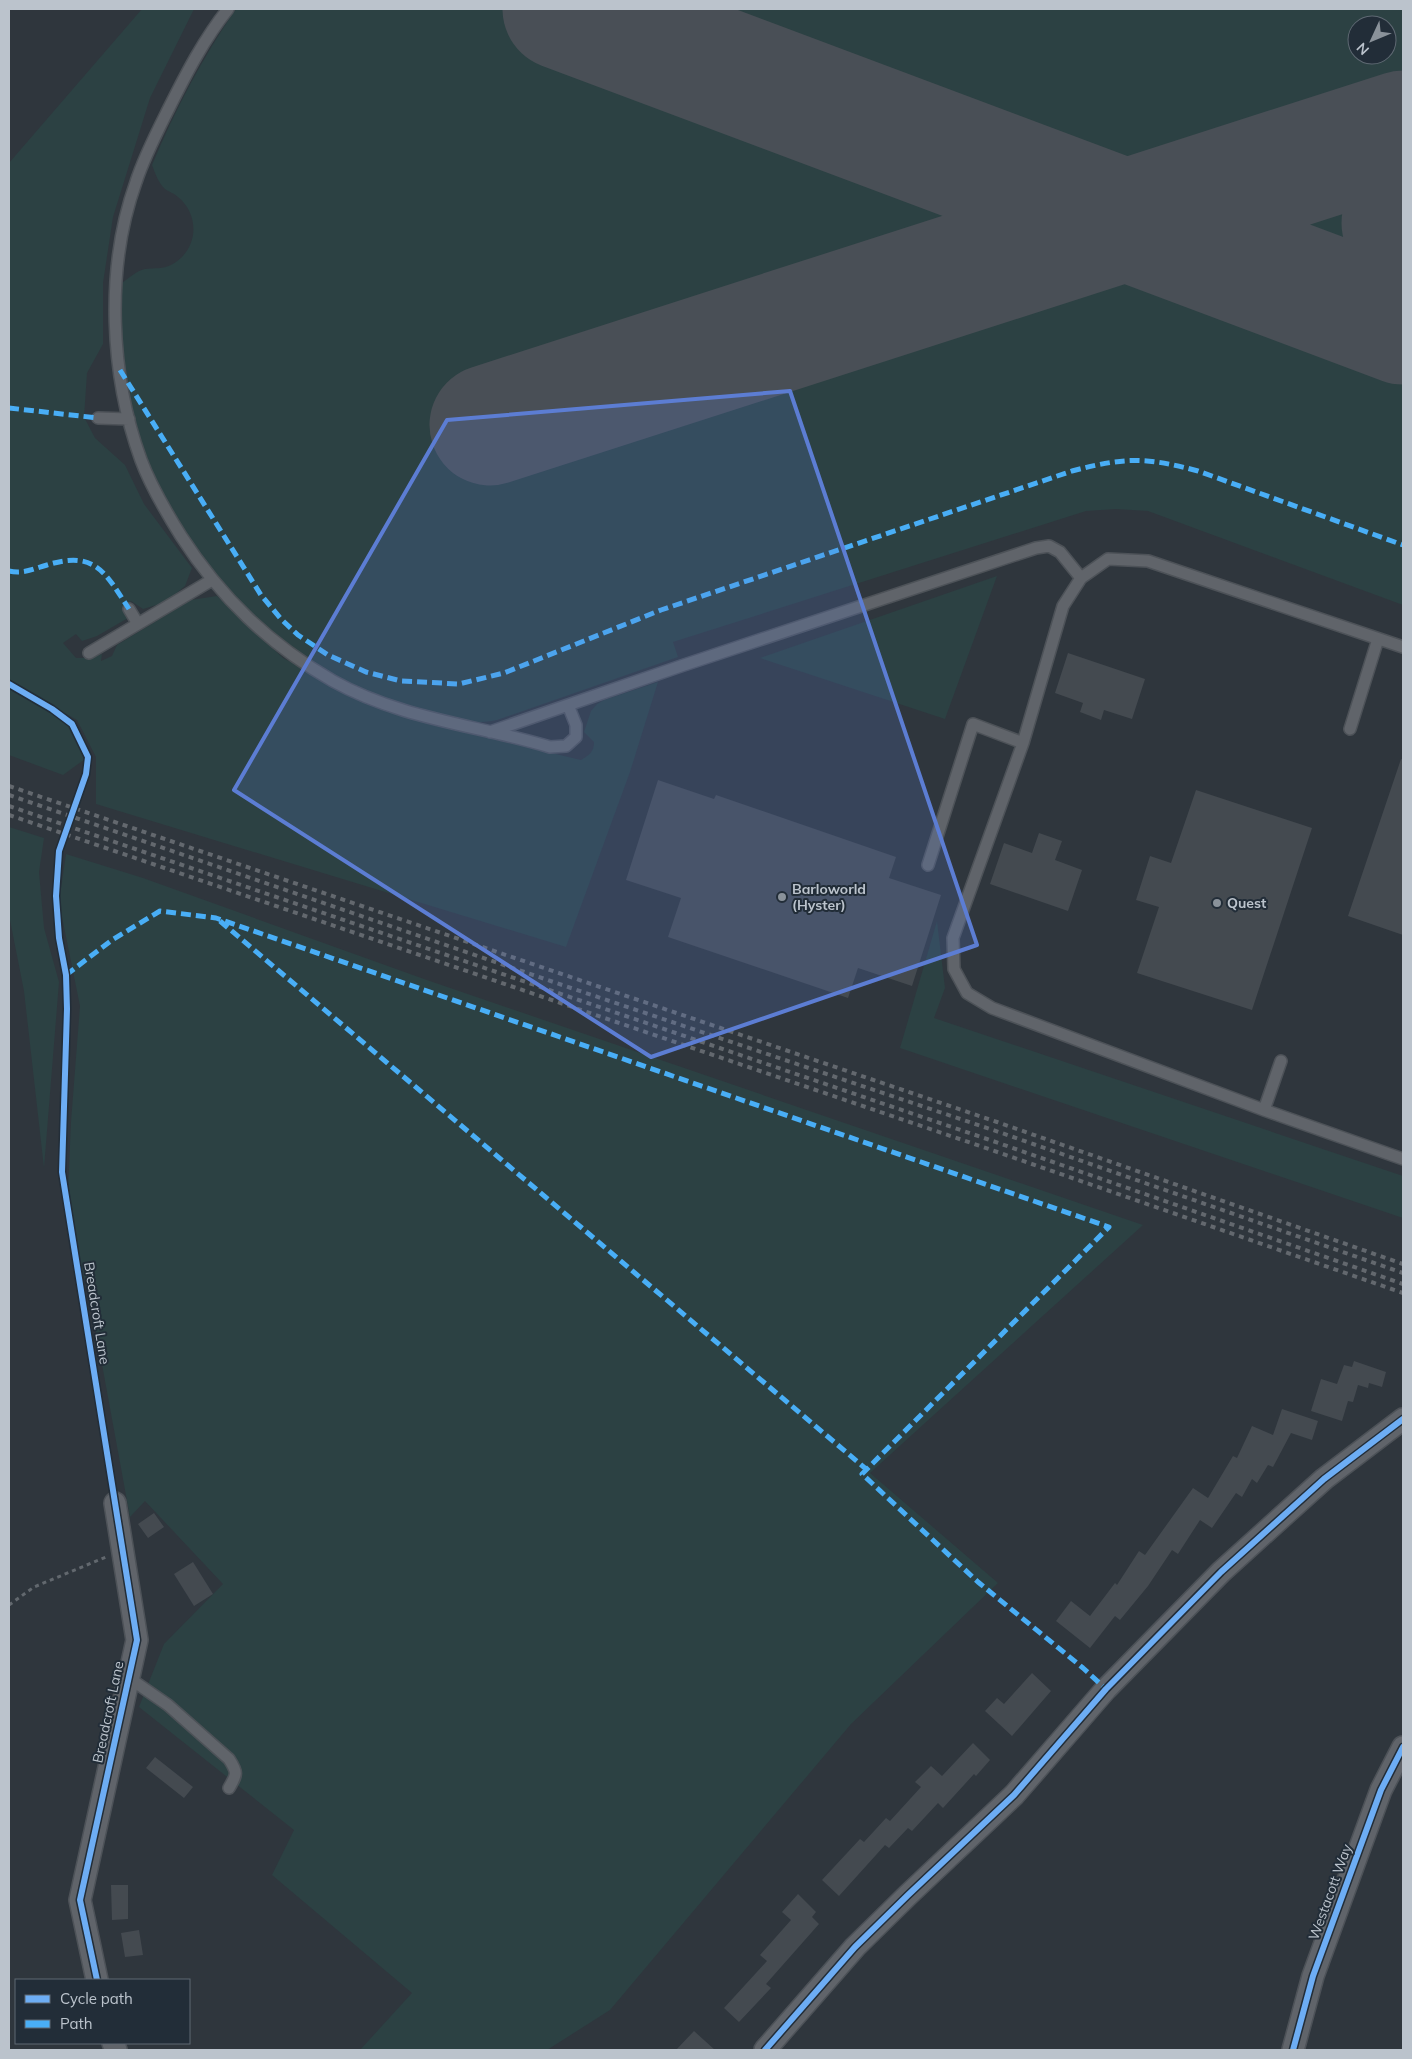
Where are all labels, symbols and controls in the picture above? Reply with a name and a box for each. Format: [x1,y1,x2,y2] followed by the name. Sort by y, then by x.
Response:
[1347,15,1397,65] north arrow
[1353,39,1373,59] text: N
[792,880,866,914] place label: Barloworld (Hyster)
[776,891,788,903] marker: Barloworld (Hyster)
[1227,894,1267,912] place label: Quest
[1211,897,1223,909] marker: Quest
[80,1260,114,1366] street label: Breadcroft Lane
[88,1659,128,1765] street label: Breadcroft Lane
[1304,1841,1356,1943] street label: Westacott Way
[15,1979,190,2044] legend
[60,1989,133,2008] text: Cycle path
[60,2014,92,2033] text: Path

